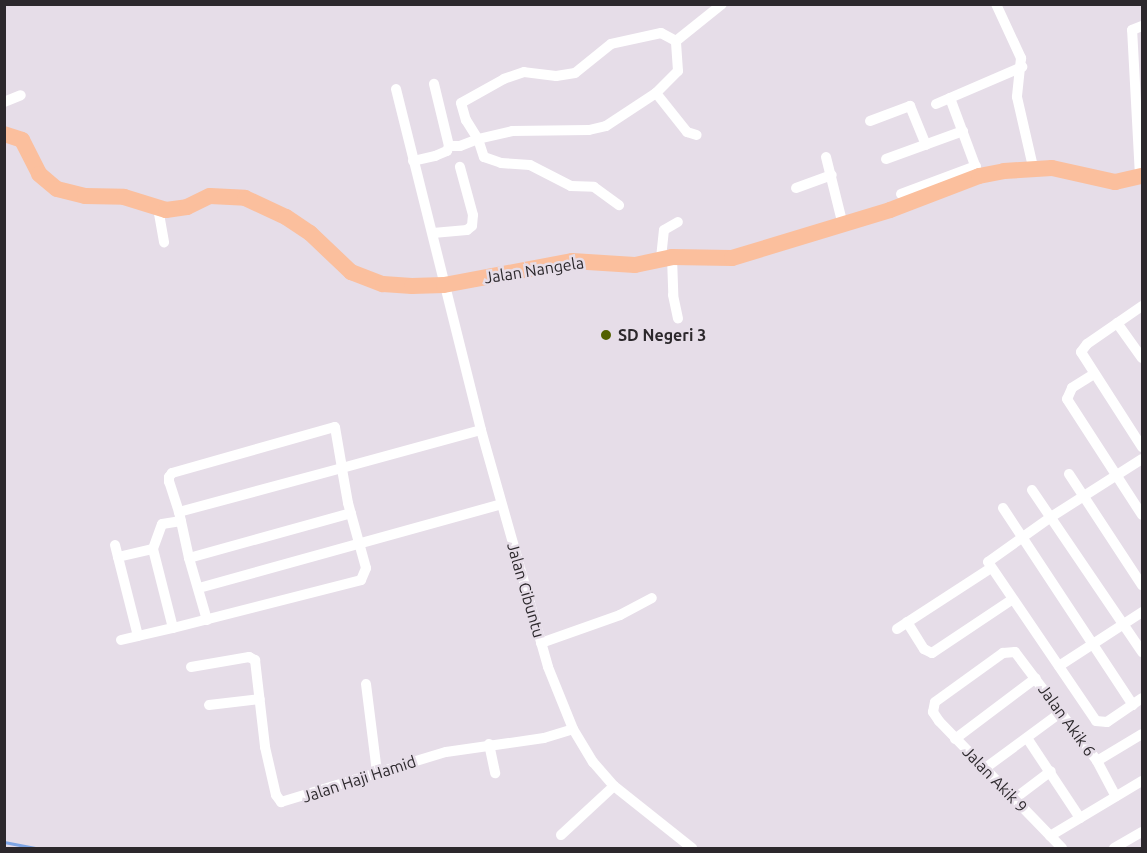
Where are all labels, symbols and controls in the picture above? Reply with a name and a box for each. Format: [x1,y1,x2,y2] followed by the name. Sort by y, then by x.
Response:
[483,253,585,287] street label: Jalan Nangela
[618,325,706,345] place label: SD Negeri 3
[599,328,613,342] marker: SD Negeri 3
[503,540,549,640] street label: Jalan Cibuntu
[1034,680,1100,760] street label: Jalan Akik 6
[959,742,1031,816] street label: Jalan Akik 9
[300,752,418,806] street label: Jalan Haji Hamid

